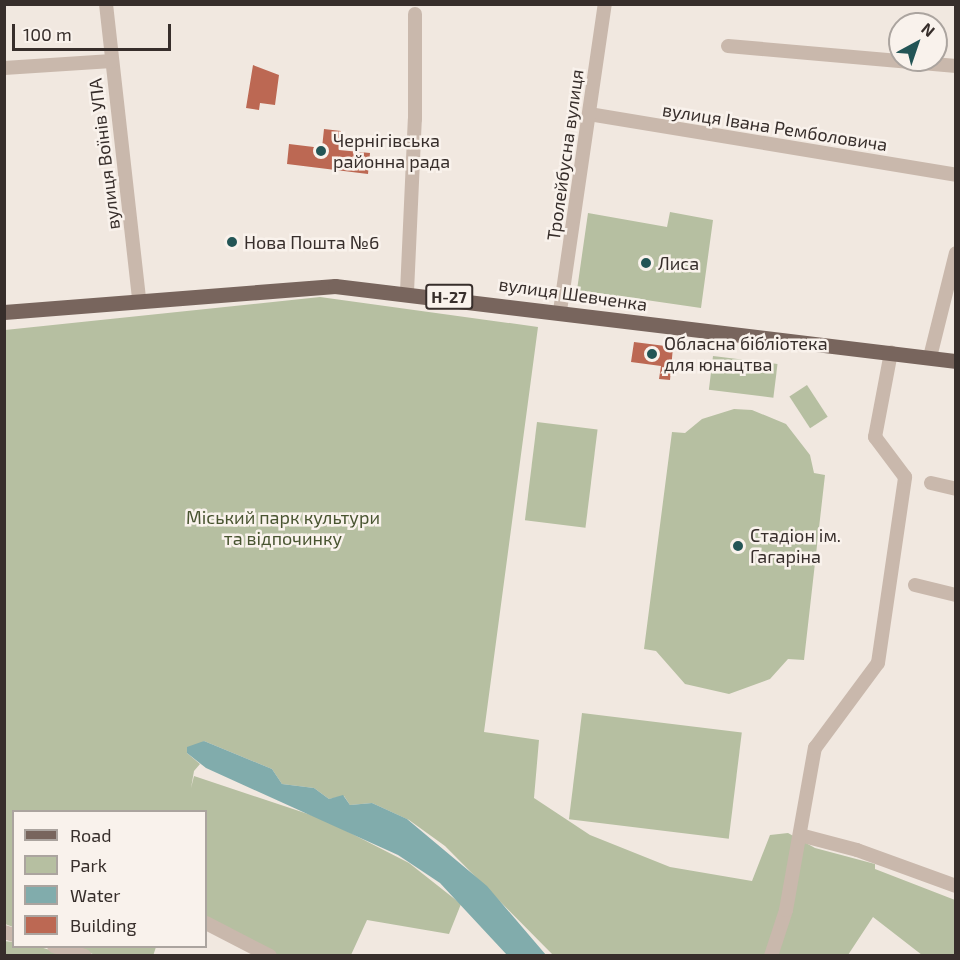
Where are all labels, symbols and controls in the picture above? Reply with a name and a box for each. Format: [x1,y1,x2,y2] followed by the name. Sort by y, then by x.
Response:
[15,12,174,50] scale bar
[888,12,948,72] north arrow
[918,18,939,40] text: N
[23,23,72,45] text: 100 m
[542,68,588,242] street label: Тролейбусна вулиця
[84,77,124,231] street label: вулиця Воїнів УПА
[661,99,889,155] street label: вулиця Івана Ремболовича
[333,130,450,172] place label: Чернігівська районна рада
[314,144,328,158] marker: Чернігівська районна рада
[244,231,379,253] place label: Нова Пошта №6
[225,235,239,249] marker: Нова Пошта №6
[658,252,699,274] place label: Лиса
[639,256,653,270] marker: Лиса
[497,273,649,315] street label: вулиця Шевченка
[425,284,473,310] road number: Н-27
[664,333,828,376] place label: Обласна бібліотека для юнацтва
[645,347,659,361] marker: Обласна бібліотека для юнацтва
[186,507,380,550] park label: Міський парк культури та відпочинку
[750,525,841,568] place label: Стадіон ім. Гагаріна
[731,539,745,553] marker: Стадіон ім. Гагаріна
[12,810,207,948] legend
[70,824,111,846] text: Road
[70,854,107,876] text: Park
[70,884,120,906] text: Water
[70,914,137,936] text: Building

